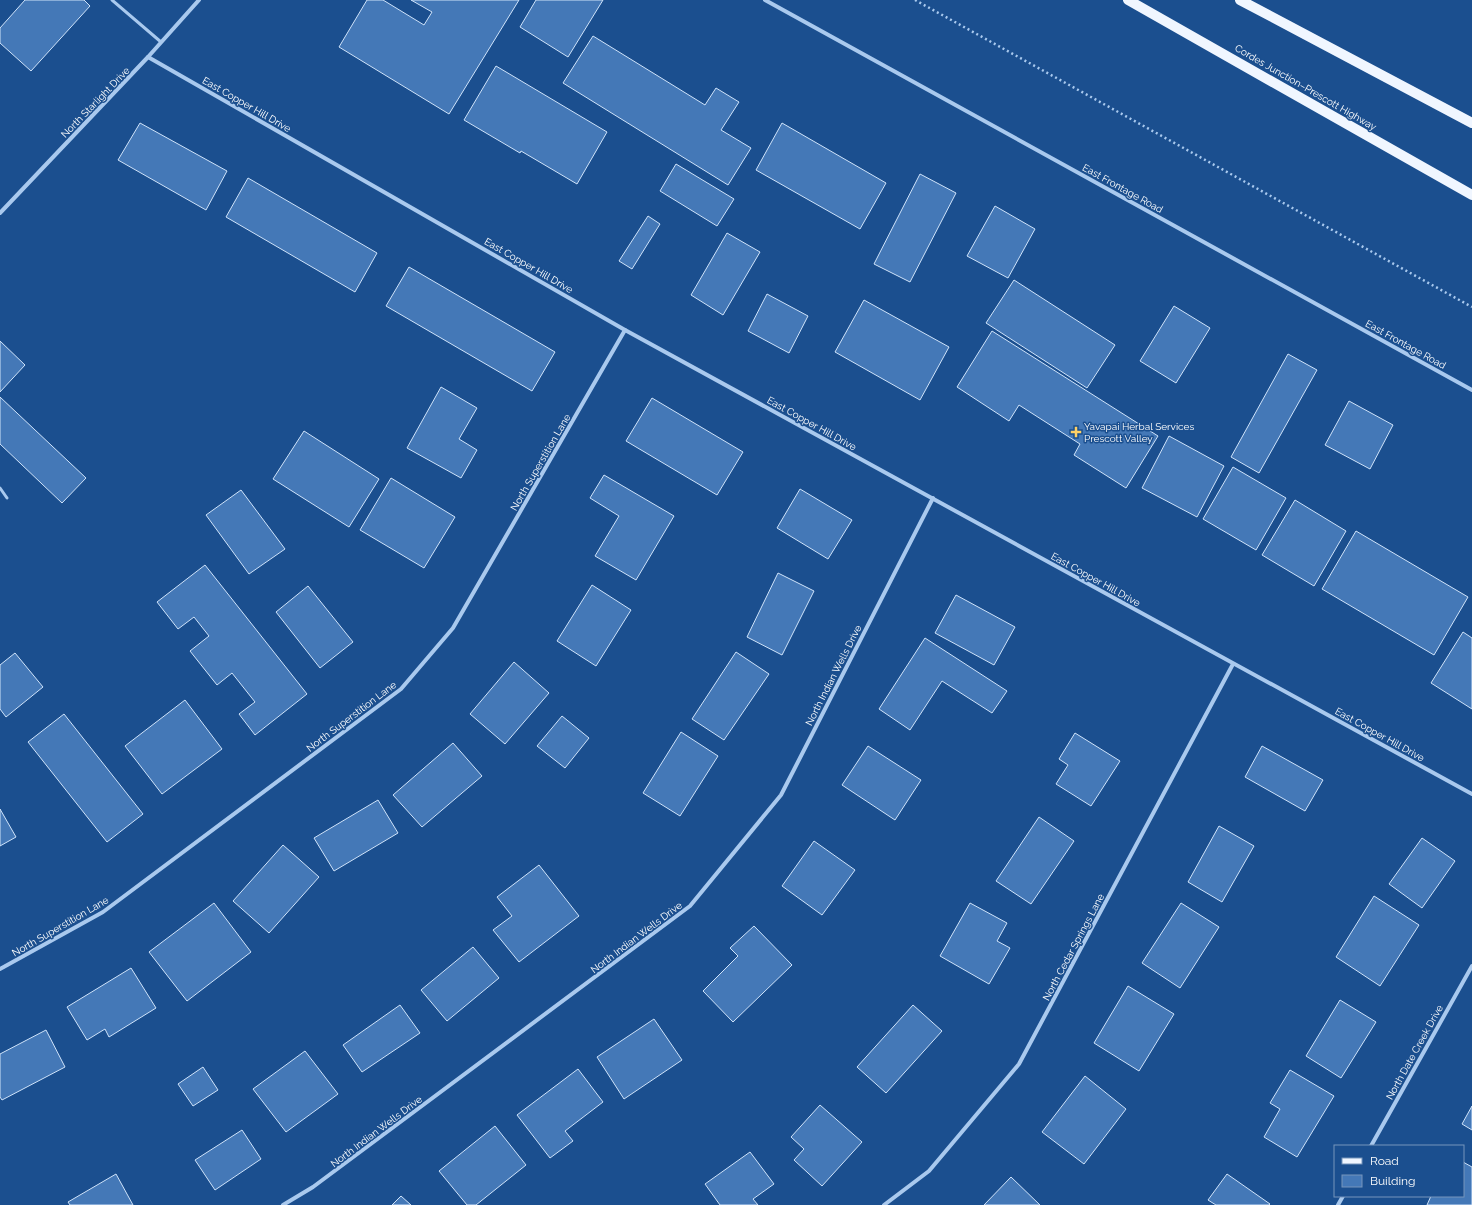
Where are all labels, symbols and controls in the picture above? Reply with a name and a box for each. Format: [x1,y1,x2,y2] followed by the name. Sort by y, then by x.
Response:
[1233,42,1379,133] street label: Cordes Junction–Prescott Highway
[59,65,132,140] street label: North Starlight Drive
[201,75,293,134] street label: East Copper Hill Drive
[1081,162,1165,215] street label: East Frontage Road
[483,236,575,295] street label: East Copper Hill Drive
[1364,318,1448,371] street label: East Frontage Road
[765,394,858,453] street label: East Copper Hill Drive
[508,412,573,512] street label: North Superstition Lane
[1084,421,1194,444] place label: Yavapai Herbal Services Prescott Valley
[1071,427,1081,437] marker: Yavapai Herbal Services Prescott Valley
[1049,550,1142,609] street label: East Copper Hill Drive
[803,623,864,727] street label: North Indian Wells Drive
[304,679,398,754] street label: North Superstition Lane
[1333,705,1426,764] street label: East Copper Hill Drive
[1041,892,1106,1003] street label: North Cedar Springs Lane
[10,894,111,959] street label: North Superstition Lane
[589,899,684,975] street label: North Indian Wells Drive
[1384,1003,1445,1102] street label: North Date Creek Drive
[329,1093,424,1169] street label: North Indian Wells Drive
[1334,1145,1464,1197] legend
[1370,1154,1399,1168] text: Road
[1370,1174,1416,1188] text: Building

